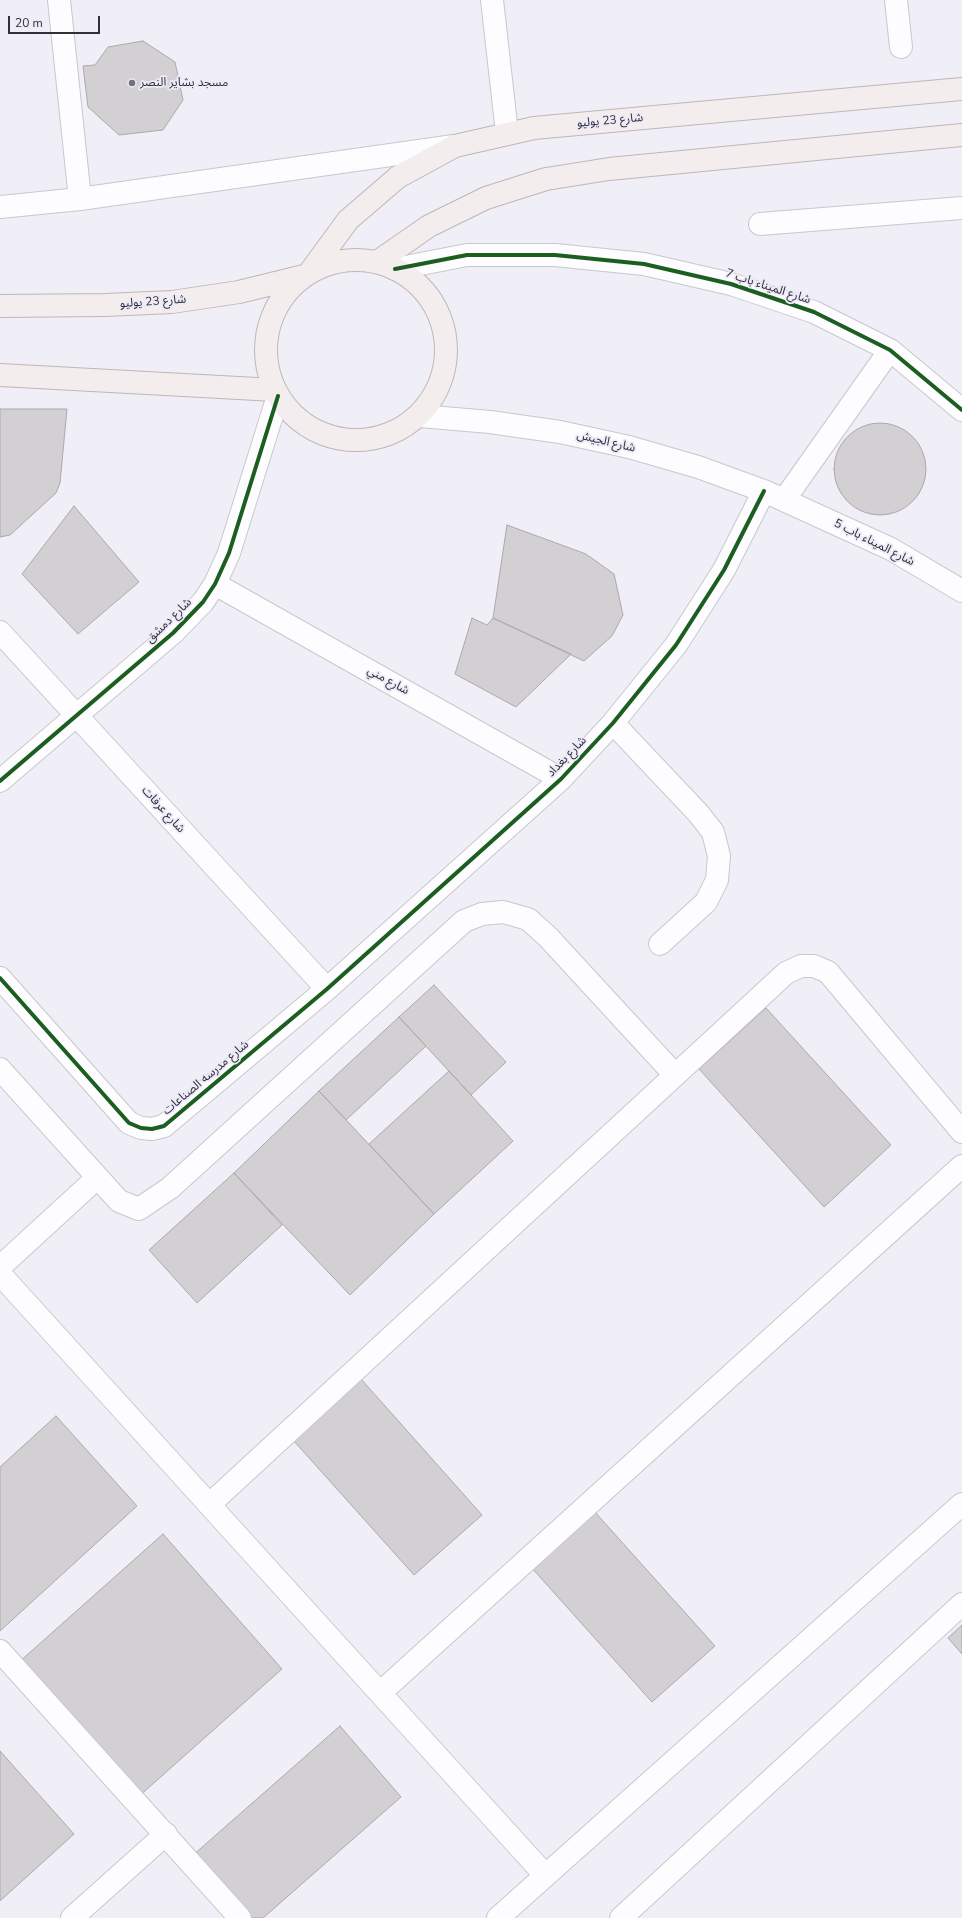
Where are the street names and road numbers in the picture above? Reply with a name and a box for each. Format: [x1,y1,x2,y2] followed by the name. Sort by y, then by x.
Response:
[576,111,644,131] street label: شارع 23 يوليو
[724,266,812,308] street label: شارع الميناء باب 7
[119,292,187,312] street label: شارع 23 يوليو
[575,428,637,456] street label: شارع الجيش
[831,517,917,569] street label: شارع الميناء باب 5
[143,596,195,646] street label: شارع دمشق
[365,664,411,698] street label: شارع مني
[544,734,590,780] street label: شارع بغداد
[138,784,188,836] street label: شارع عرفات
[160,1038,252,1118] street label: شارع مدرسه الصناعات

